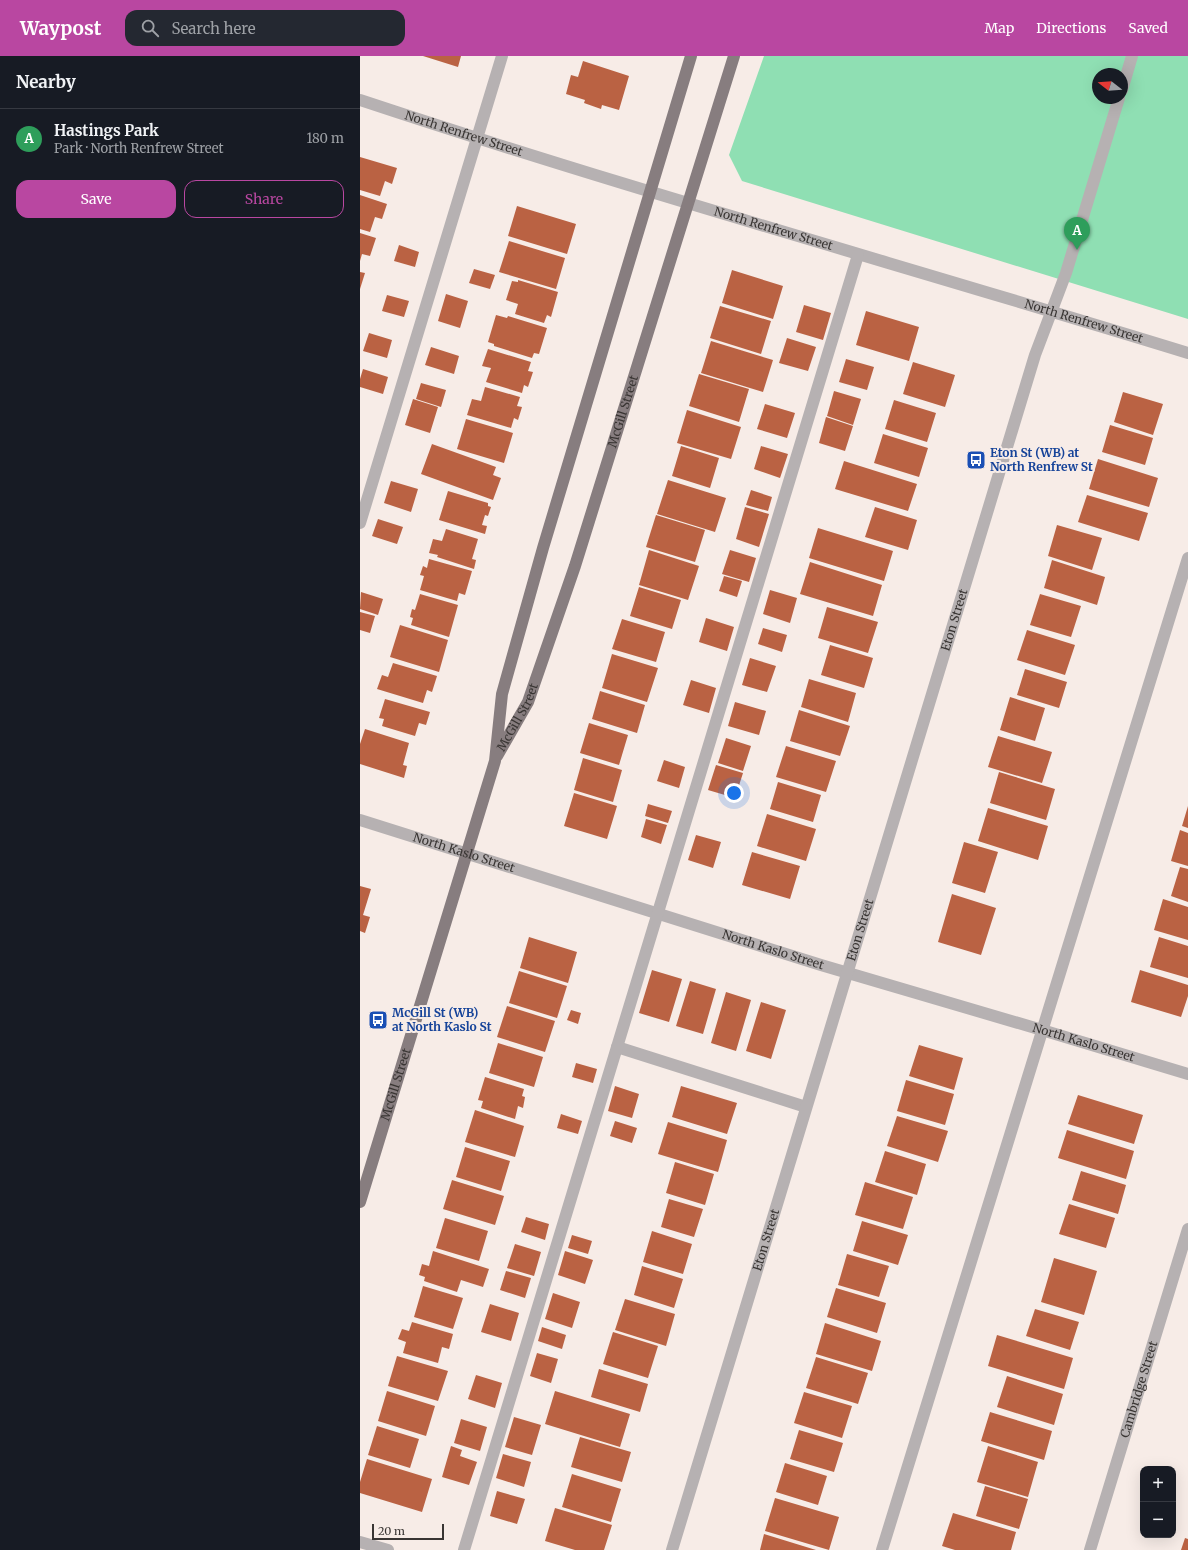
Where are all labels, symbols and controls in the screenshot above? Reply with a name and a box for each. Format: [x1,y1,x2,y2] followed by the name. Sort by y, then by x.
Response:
[125,10,405,46] search box
[20,16,101,40] text: Waypost
[139,17,161,39] icon: search
[171,19,255,38] text: Search here
[984,19,1014,37] text: Map
[1036,19,1106,37] text: Directions
[1128,19,1168,37] text: Saved
[1092,68,1128,104] north arrow
[16,71,76,93] text: Nearby
[403,107,525,159] street label: North Renfrew Street
[54,121,159,140] text: Hastings Park
[24,130,34,147] text: A
[306,130,344,147] text: 180 m
[54,140,224,157] text: Park · North Renfrew Street
[16,180,176,218] button: Save
[184,180,344,218] button: Share
[712,203,835,253] street label: North Renfrew Street
[1064,217,1090,250] pin: A
[1023,296,1145,346] street label: North Renfrew Street
[604,373,641,449] street label: McGill Street
[990,445,1093,474] place label: Eton St (WB) at North Renfrew St
[965,449,987,471] bus stop icon: Eton St (WB) at North Renfrew St
[938,587,971,653] street label: Eton Street
[493,681,541,754] street label: McGill Street
[724,783,744,803] your location
[411,829,517,875] street label: North Kaslo Street
[843,897,876,963] street label: Eton Street
[721,926,826,973] street label: North Kaslo Street
[392,1005,492,1034] place label: McGill St (WB) at North Kaslo St
[367,1009,389,1031] bus stop icon: McGill St (WB) at North Kaslo St
[1031,1020,1137,1065] street label: North Kaslo Street
[377,1046,414,1122] street label: McGill Street
[749,1207,782,1273] street label: Eton Street
[1117,1339,1161,1439] street label: Cambridge Street
[1140,1466,1176,1538] map controls
[1140,1466,1176,1502] button: +
[1140,1502,1176,1538] button: −
[372,1522,444,1541] scale bar
[378,1524,405,1538] text: 20 m

